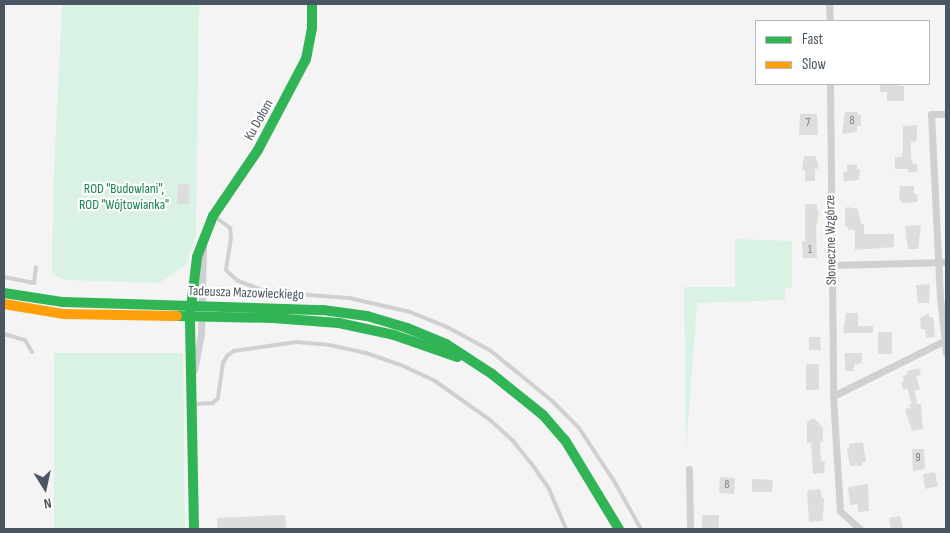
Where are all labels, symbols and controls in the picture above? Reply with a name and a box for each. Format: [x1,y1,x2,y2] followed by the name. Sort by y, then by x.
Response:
[755,20,930,85] legend
[802,30,823,49] text: Fast
[802,55,826,74] text: Slow
[241,97,277,143] street label: Ku Dołom
[850,114,854,128] house number: 8
[806,116,810,130] house number: 7
[79,181,169,213] park label: ROD "Budowlani", ROD "Wójtowianka"
[822,195,840,285] street label: Słoneczne Wzgórze
[808,243,812,257] house number: 1
[188,283,304,303] street label: Tadeusza Mazowieckiego
[916,451,920,465] house number: 9
[20,463,70,513] north arrow
[725,478,729,492] house number: 8
[43,494,53,512] text: N

